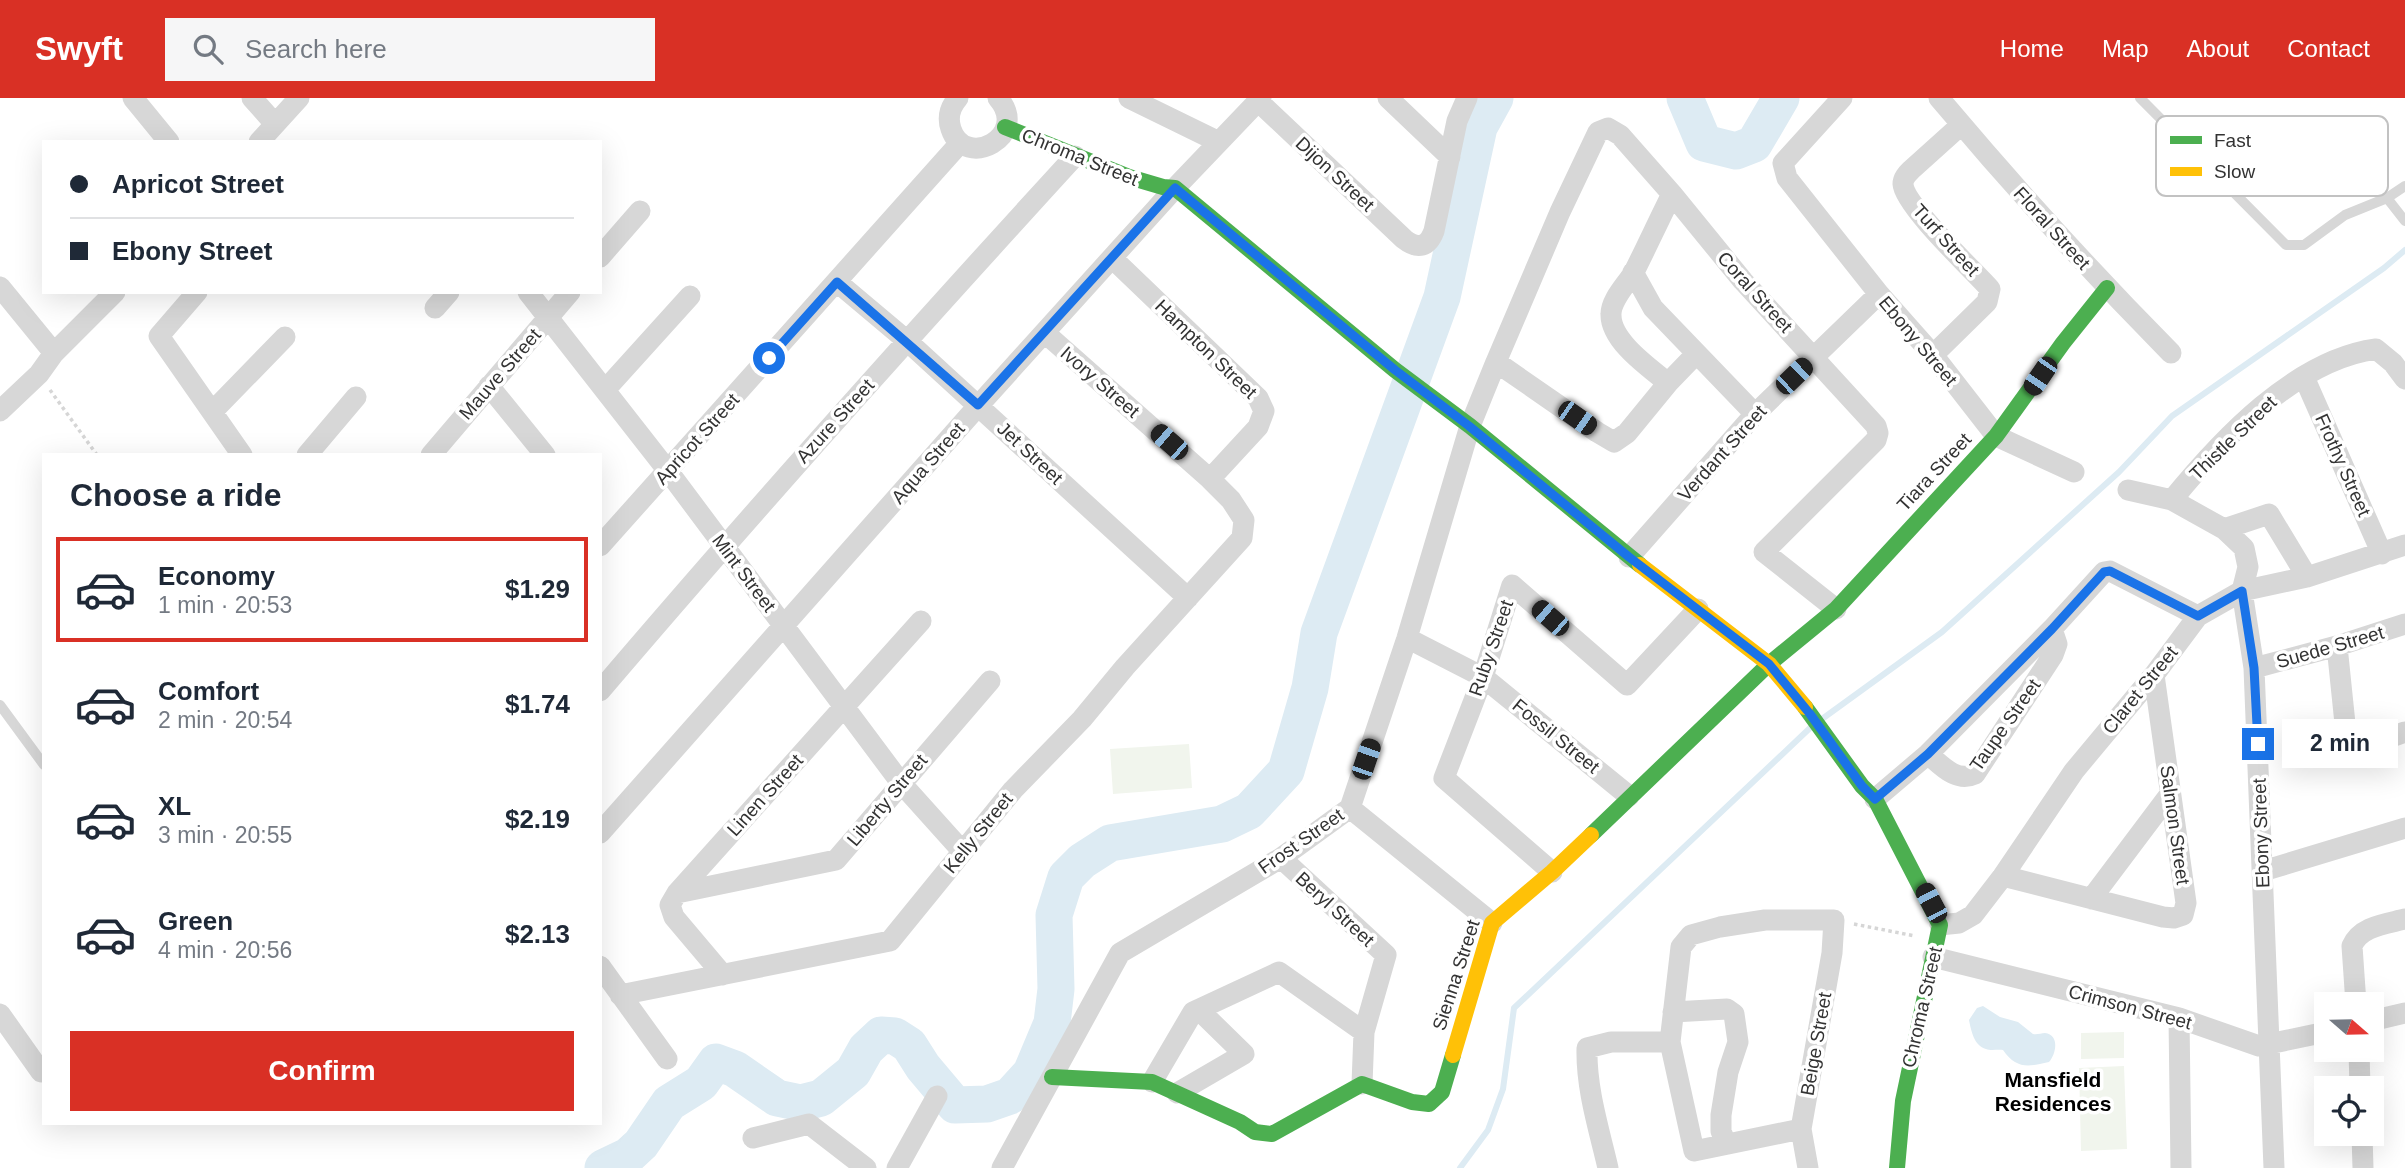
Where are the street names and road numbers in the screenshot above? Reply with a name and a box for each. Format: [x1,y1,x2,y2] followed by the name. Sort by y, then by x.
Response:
[1019,124,1142,190] street label: Chroma Street
[1292,132,1379,216] street label: Dijon Street
[2010,183,2095,274] street label: Floral Street
[1908,200,1984,281] street label: Turf Street
[1713,247,1797,337] street label: Coral Street
[1875,292,1962,390] street label: Ebony Street
[1151,295,1262,403] street label: Hampton Street
[455,324,545,424] street label: Mauve Street
[1056,342,1144,422] street label: Ivory Street
[792,374,879,467] street label: Azure Street
[651,389,744,489] street label: Apricot Street
[2185,391,2281,484] street label: Thistle Street
[1674,400,1771,505] street label: Verdant Street
[2311,411,2375,520] street label: Frothy Street
[887,418,969,508] street label: Aqua Street
[993,418,1067,489] street label: Jet Street
[1893,428,1976,515] street label: Tiara Street
[708,530,780,617] street label: Mint Street
[1465,596,1517,699] street label: Ruby Street
[2274,621,2387,672] street label: Suede Street
[2098,641,2182,738] street label: Claret Street
[1965,674,2045,775] street label: Taupe Street
[1508,695,1604,778] street label: Fossil Street
[723,749,808,840] street label: Linen Street
[843,749,932,850] street label: Liberty Street
[2156,764,2194,887] street label: Salmon Street
[2249,777,2273,888] street label: Ebony Street
[939,788,1017,877] street label: Kelly Street
[1254,804,1348,878] street label: Frost Street
[1292,867,1379,951] street label: Beryl Street
[1428,916,1484,1033] street label: Sienna Street
[1898,944,1946,1070] street label: Chroma Street
[2066,980,2195,1034] street label: Crimson Street
[1797,990,1836,1097] street label: Beige Street

